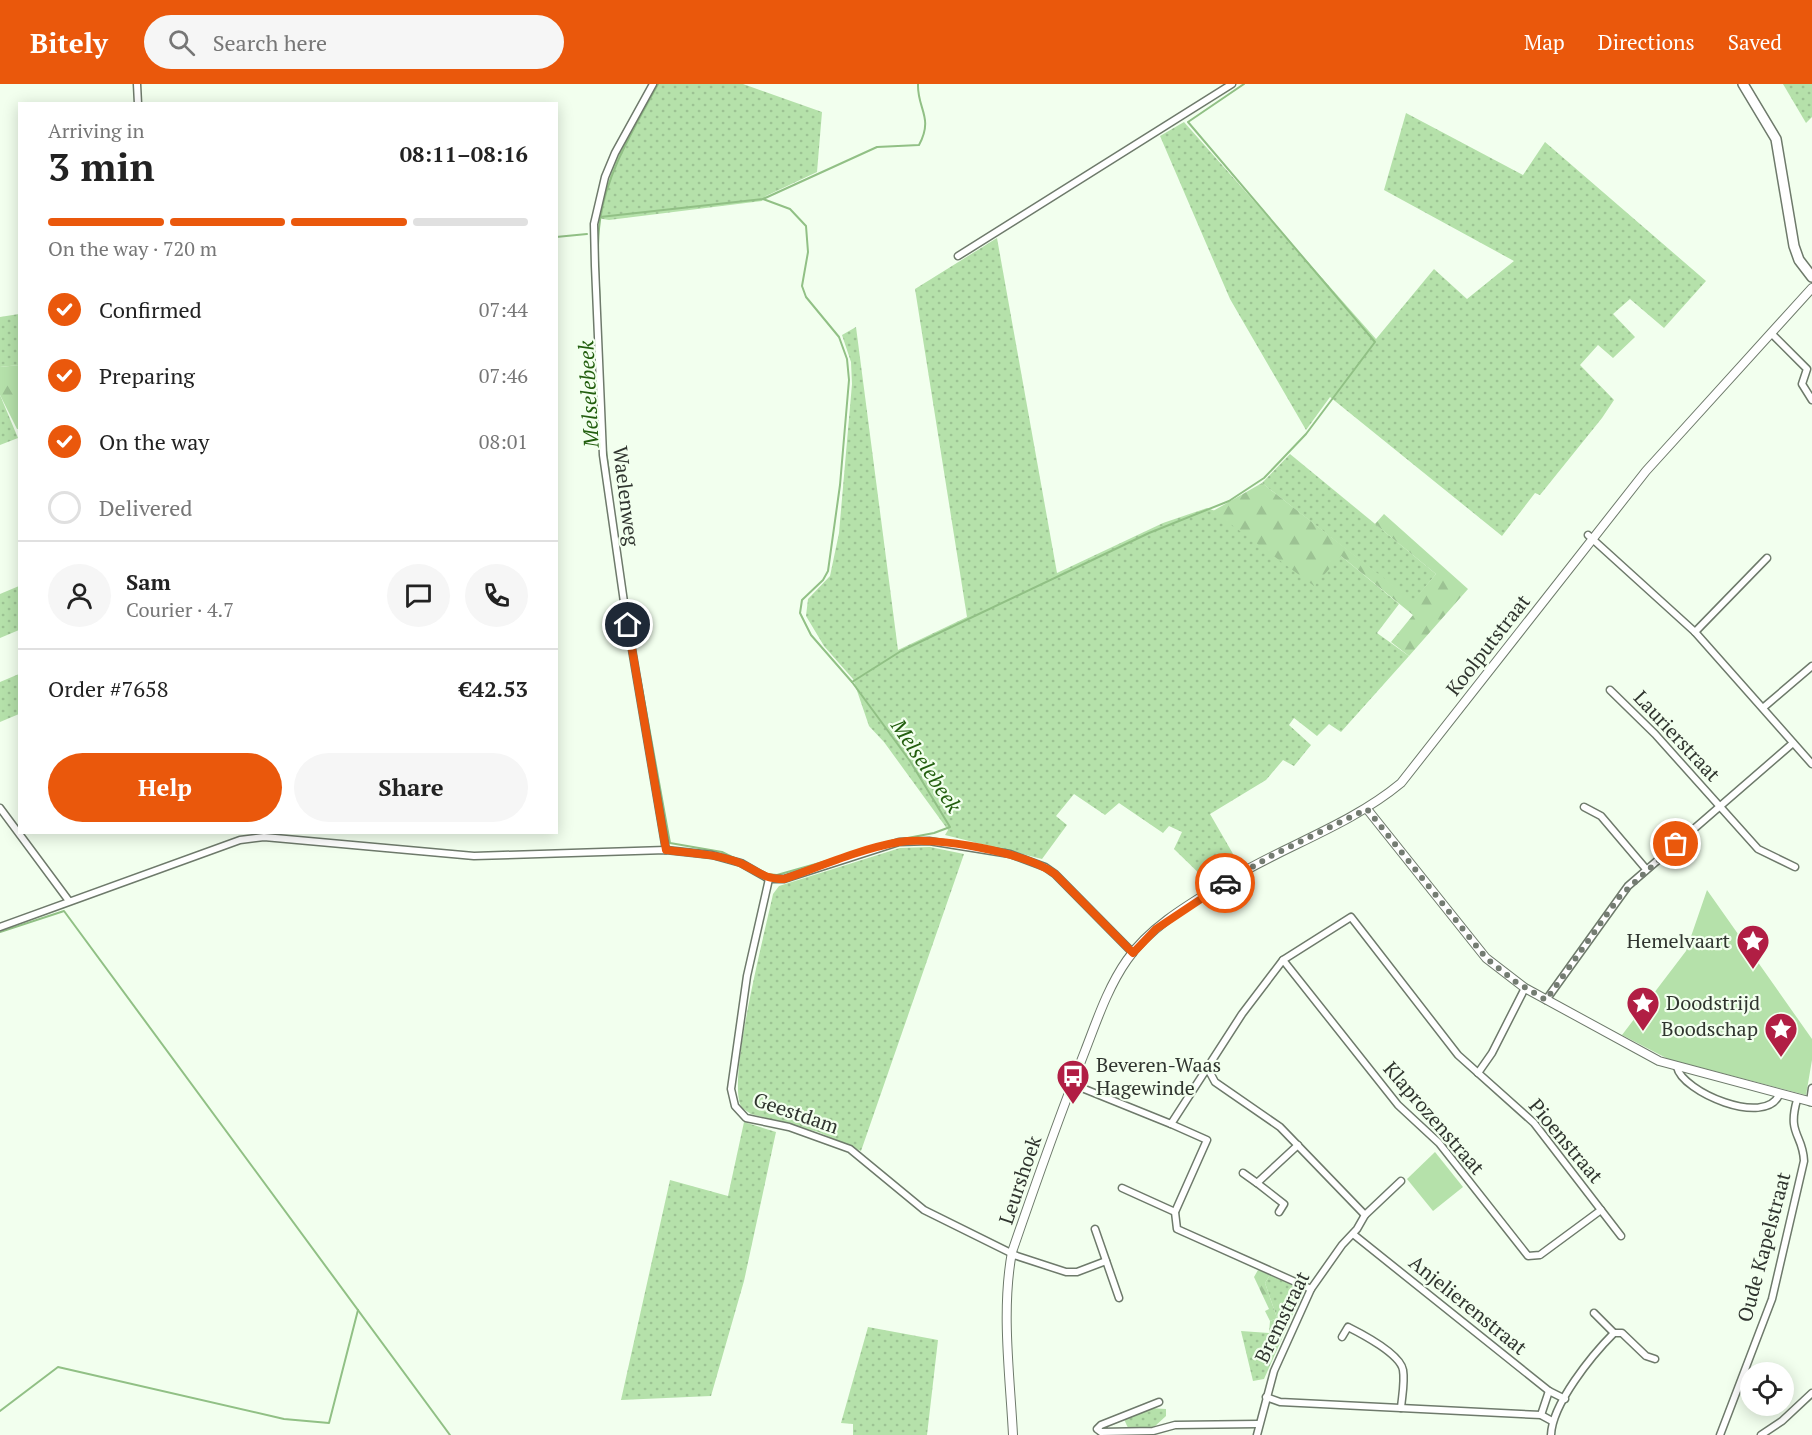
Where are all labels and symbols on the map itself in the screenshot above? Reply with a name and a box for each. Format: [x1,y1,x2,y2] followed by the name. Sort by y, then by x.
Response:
[571,339,605,449] water label: Melselebeek
[607,444,646,548] street label: Waelenweg
[1440,588,1536,701] street label: Koolputstraat
[602,599,653,650] pin
[1628,684,1727,787] street label: Laurierstraat
[885,712,969,818] water label: Melselebeek
[1650,818,1701,869] pin
[1195,853,1255,913] courier
[1735,923,1771,970] place icon: Hemelvaart
[1627,927,1731,954] place label: Hemelvaart
[1625,985,1661,1032] place icon: Doodstrijd
[1666,989,1760,1016] place label: Doodstrijd
[1763,1011,1799,1058] place icon: Boodschap
[1661,1015,1758,1042] place label: Boodschap
[1096,1051,1221,1101] place label: Beveren-Waas Hagewinde
[1378,1055,1491,1180] street label: Klaprozenstraat
[1055,1058,1091,1105] bus stop icon: Beveren-Waas Hagewinde
[750,1085,842,1140] street label: Geestdam
[1523,1093,1610,1189] street label: Pioenstraat
[992,1131,1047,1228] street label: Leurshoek
[1731,1168,1797,1325] street label: Oude Kapelstraat
[1404,1249,1533,1361] street label: Anjelierenstraat
[1248,1266,1316,1367] street label: Bremstraat

